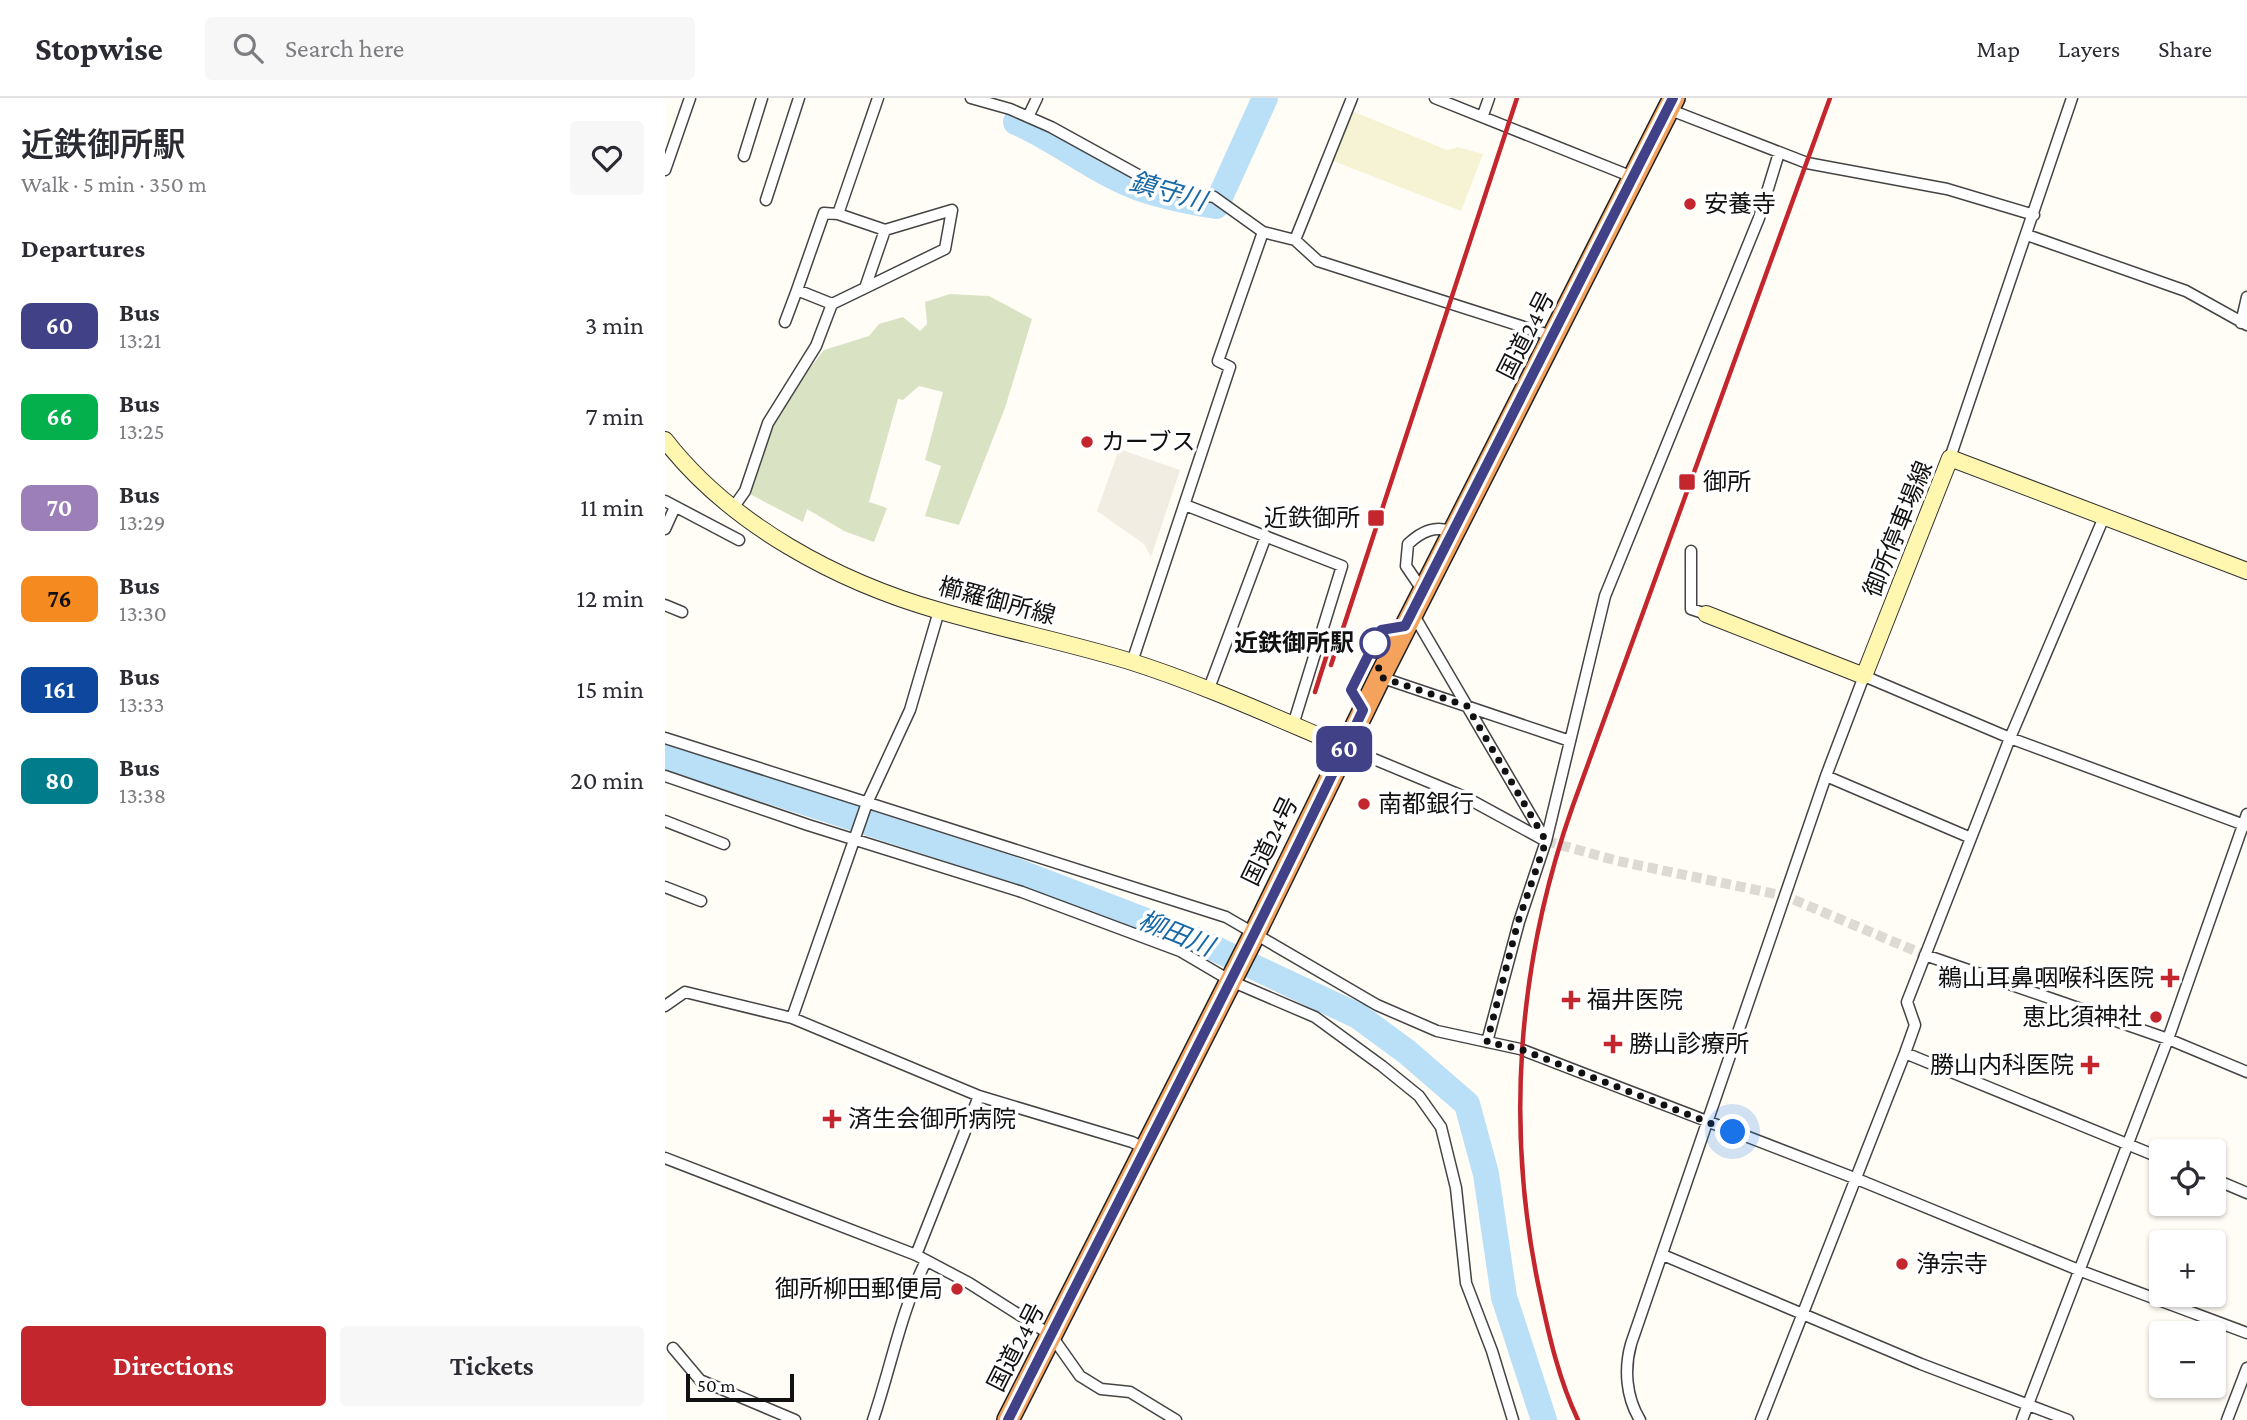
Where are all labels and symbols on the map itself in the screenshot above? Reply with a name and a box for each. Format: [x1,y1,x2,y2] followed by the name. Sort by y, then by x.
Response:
[1126,167,1212,217] water label: 鎮守川
[1704,190,1776,217] place label: 安養寺
[1682,196,1698,212] marker: 安養寺
[1492,286,1559,384] street label: 国道24号
[1101,428,1196,455] place label: カーブス
[1079,434,1095,450] marker: カーブス
[1858,457,1937,601] street label: 御所停車場線
[1703,468,1751,495] place label: 御所
[1677,472,1697,492] marker: 御所
[1264,504,1360,531] place label: 近鉄御所
[1366,508,1386,528] marker: 近鉄御所
[936,572,1059,629] street label: 櫛羅御所線
[1360,628,1390,658] marker: 近鉄御所駅
[1234,629,1354,656] place label: 近鉄御所駅
[1313,726,1375,772] line badge: 60
[1378,790,1474,817] place label: 南都銀行
[1236,792,1303,890] street label: 国道24号
[1356,796,1372,812] marker: 南都銀行
[1134,905,1220,963] water label: 柳田川
[1938,964,2154,991] place label: 鵜山耳鼻咽喉科医院
[2160,968,2180,988] marker: 鵜山耳鼻咽喉科医院
[1587,986,1683,1013] place label: 福井医院
[1561,990,1581,1010] marker: 福井医院
[2022,1003,2142,1030] place label: 恵比須神社
[2148,1009,2164,1025] marker: 恵比須神社
[1629,1030,1749,1057] place label: 勝山診療所
[1603,1034,1623,1054] marker: 勝山診療所
[1930,1051,2074,1078] place label: 勝山内科医院
[2080,1055,2100,1075] marker: 勝山内科医院
[848,1105,1016,1132] place label: 済生会御所病院
[822,1109,842,1129] marker: 済生会御所病院
[1715,1114,1750,1149] your location
[1916,1250,1988,1277] place label: 浄宗寺
[1894,1256,1910,1272] marker: 浄宗寺
[775,1275,943,1302] place label: 御所柳田郵便局
[949,1281,965,1297] marker: 御所柳田郵便局
[982,1298,1049,1396] street label: 国道24号
[686,1371,795,1403] scale bar

